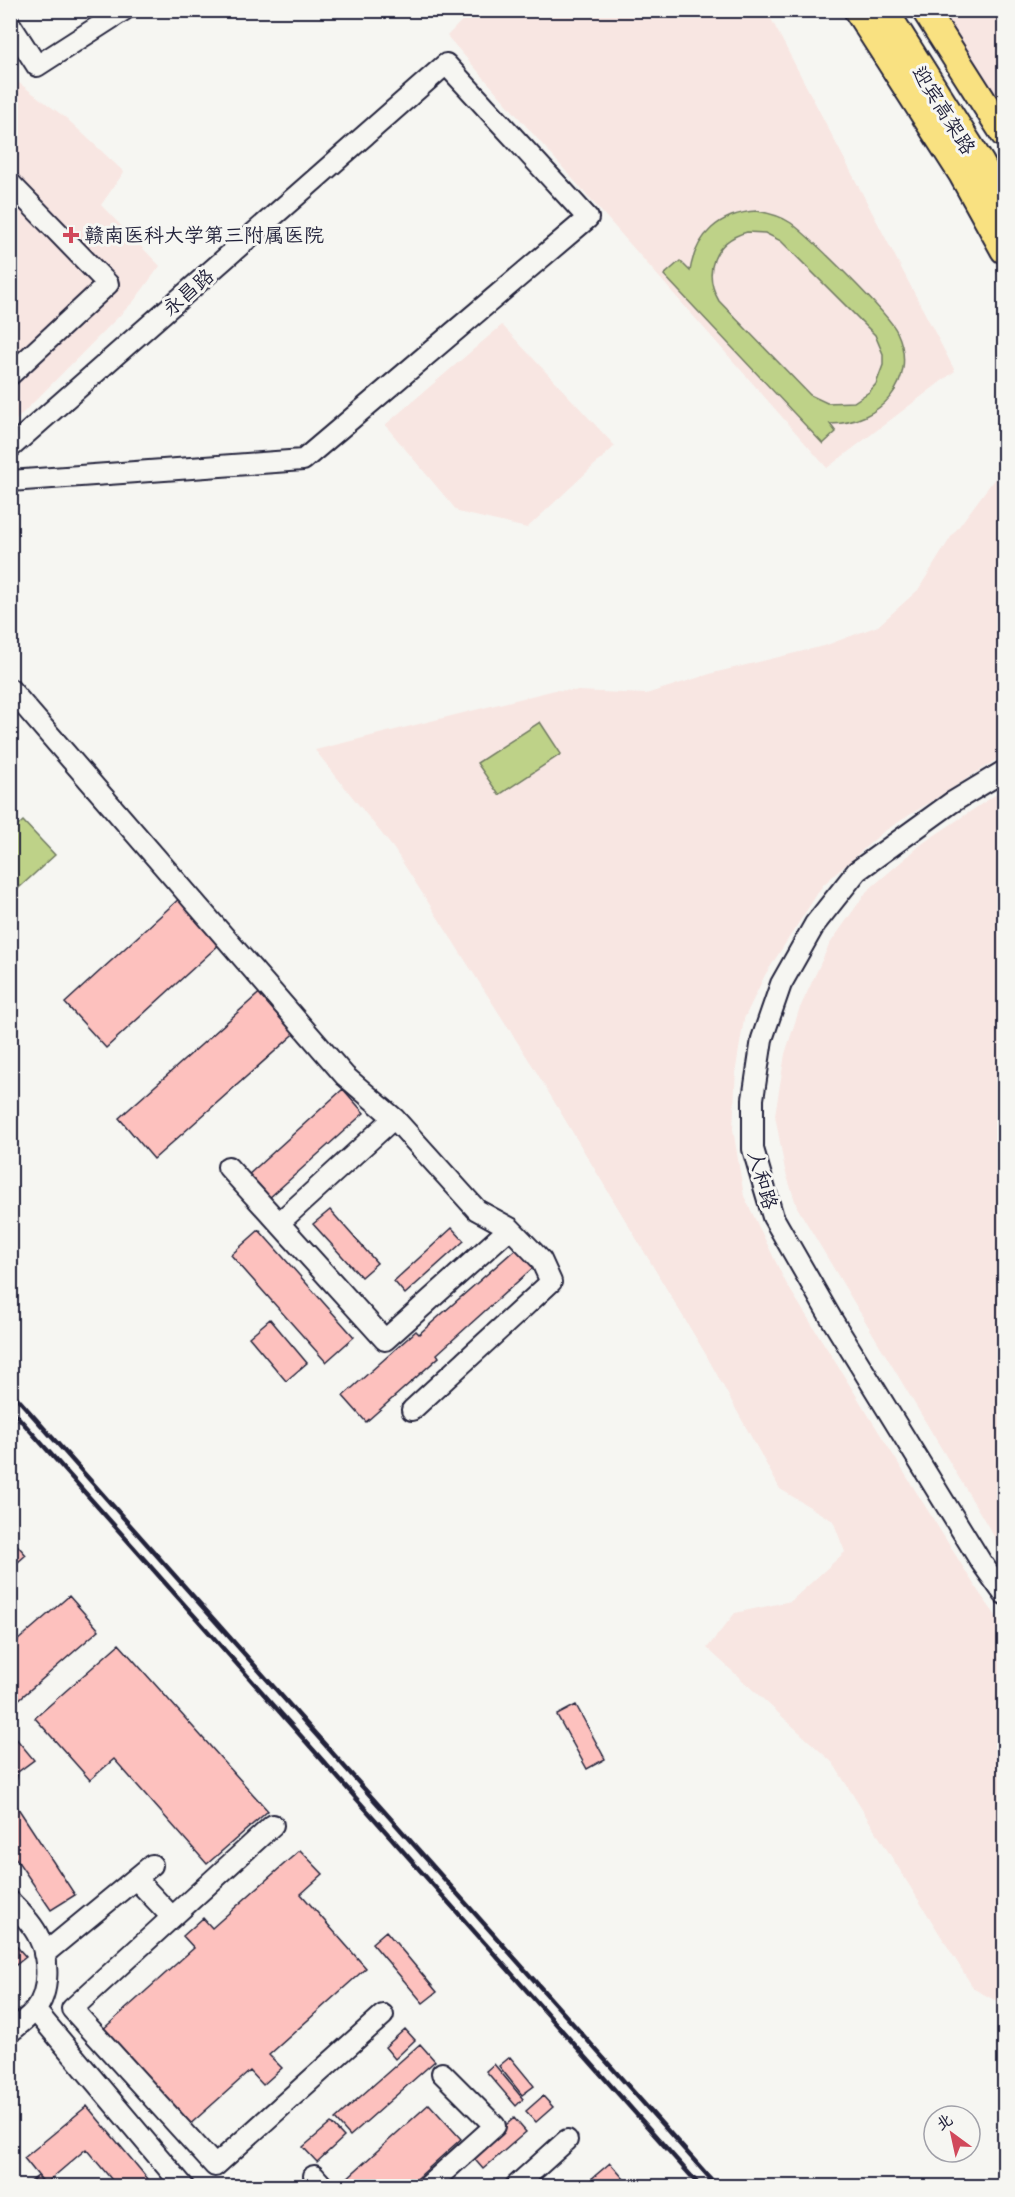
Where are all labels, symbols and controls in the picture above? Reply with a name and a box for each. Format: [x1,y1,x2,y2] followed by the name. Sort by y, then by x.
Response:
[905,61,982,161] street label: 迎宾高架路
[84,222,324,250] place label: 赣南医科大学第三附属医院
[62,226,80,244] marker: 赣南医科大学第三附属医院
[157,262,221,323] street label: 永昌路
[740,1148,784,1214] street label: 人和路
[922,2104,982,2164] north arrow
[932,2109,957,2136] text: 北

